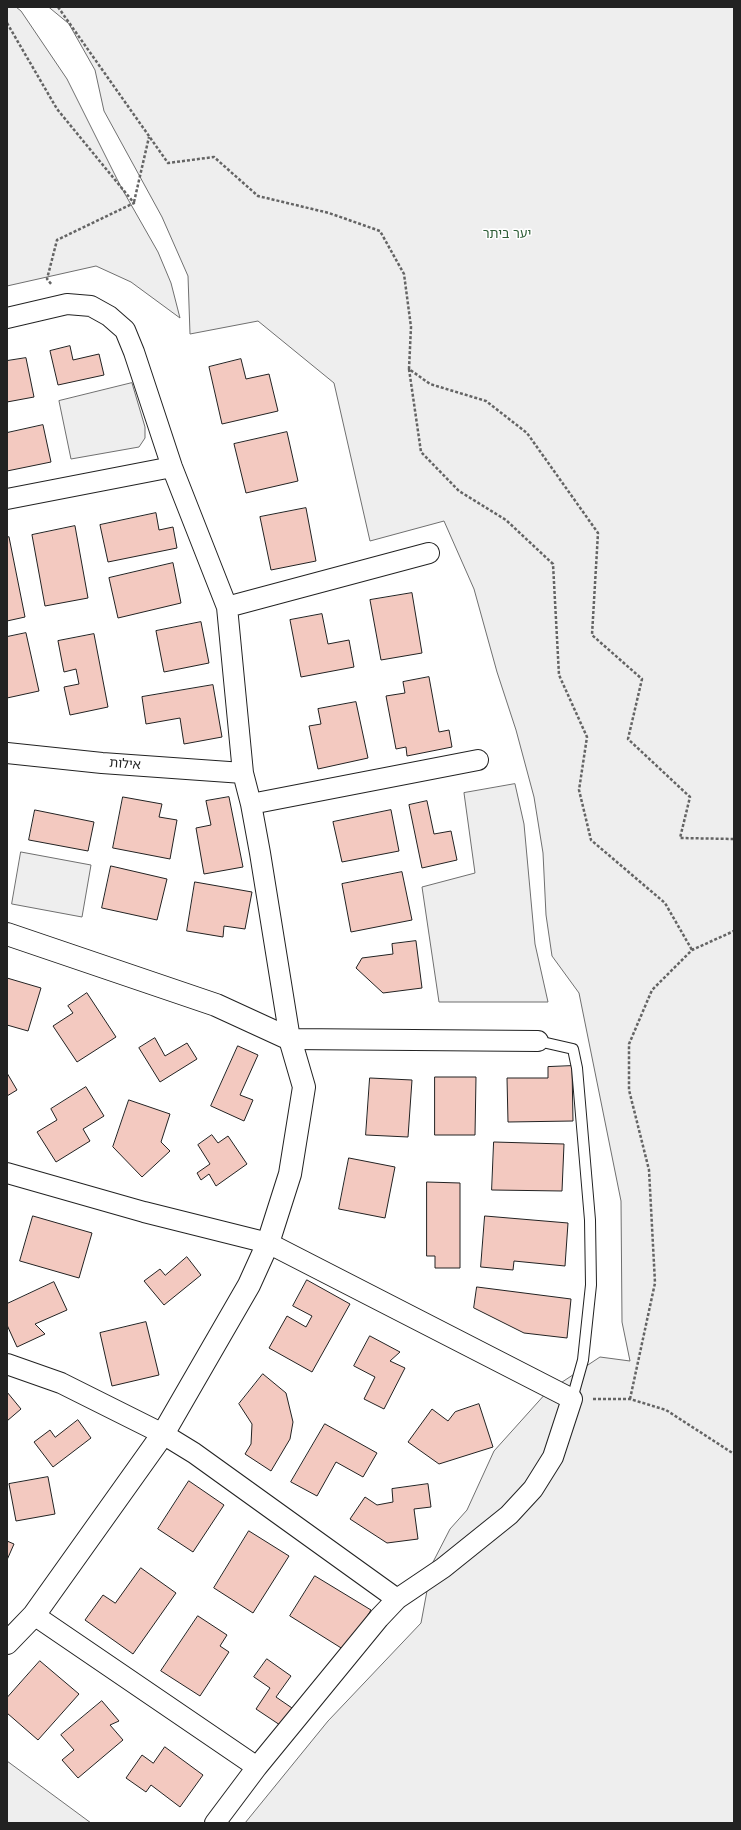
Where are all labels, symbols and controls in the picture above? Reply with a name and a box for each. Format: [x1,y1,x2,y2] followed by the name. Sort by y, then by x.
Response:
[483,226,531,242] park label: יער ביתר
[109,755,141,773] street label: אילות

